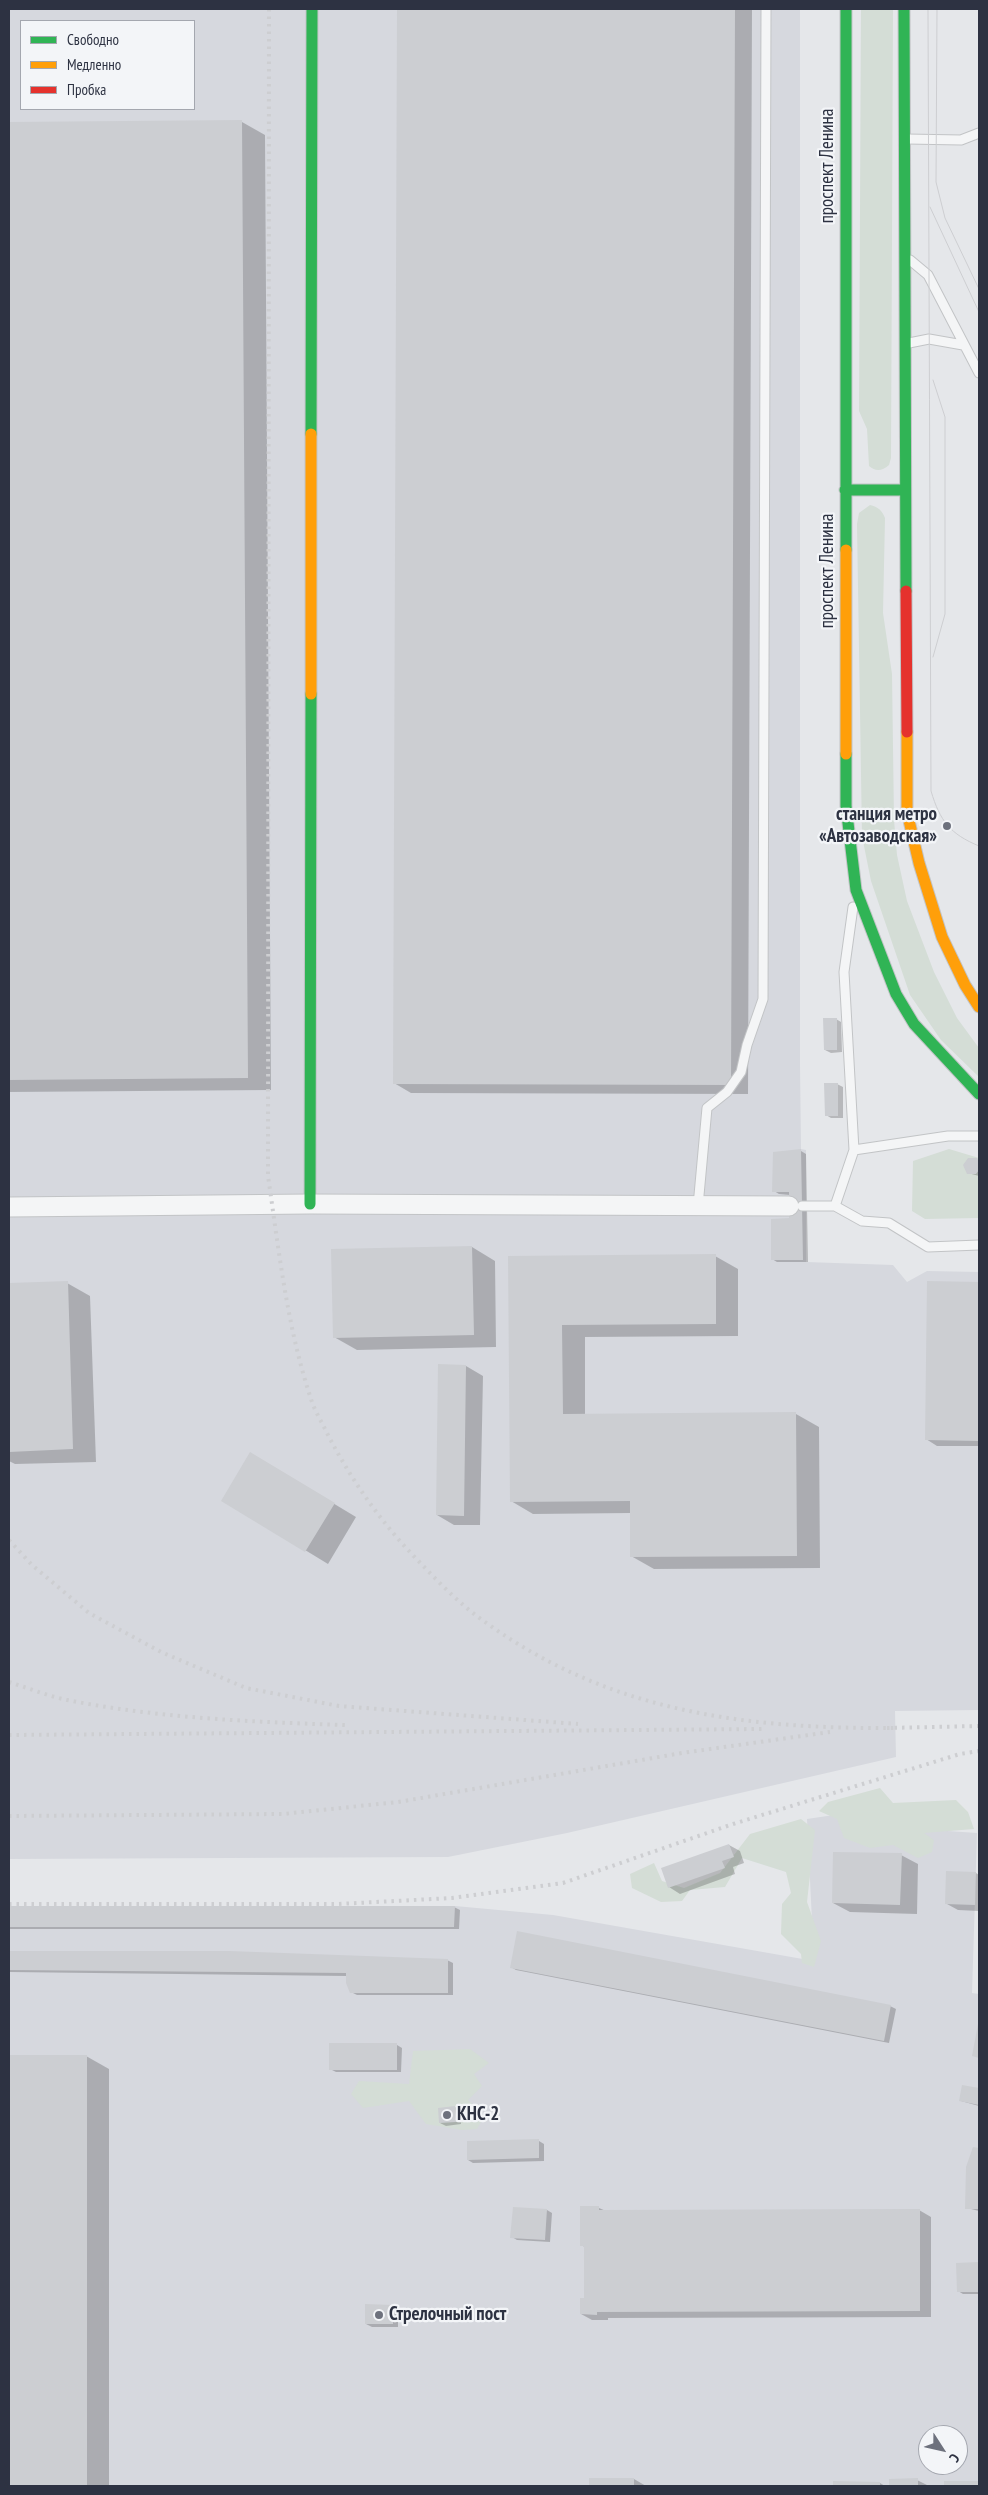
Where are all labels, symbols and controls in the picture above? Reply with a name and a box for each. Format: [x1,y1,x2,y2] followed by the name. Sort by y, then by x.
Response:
[20,20,195,110] legend
[67,30,119,49] text: Свободно
[67,55,121,74] text: Медленно
[67,80,106,99] text: Пробка
[817,109,839,223] street label: проспект Ленина
[817,514,839,628] street label: проспект Ленина
[819,804,937,848] place label: станция метро «Автозаводская»
[941,820,953,832] marker: станция метро «Автозаводская»
[457,2104,499,2126] place label: КНС-2
[441,2109,453,2121] marker: КНС-2
[389,2304,506,2326] place label: Стрелочный пост
[373,2309,385,2321] marker: Стрелочный пост
[918,2425,968,2475] north arrow
[945,2450,964,2466] text: С

